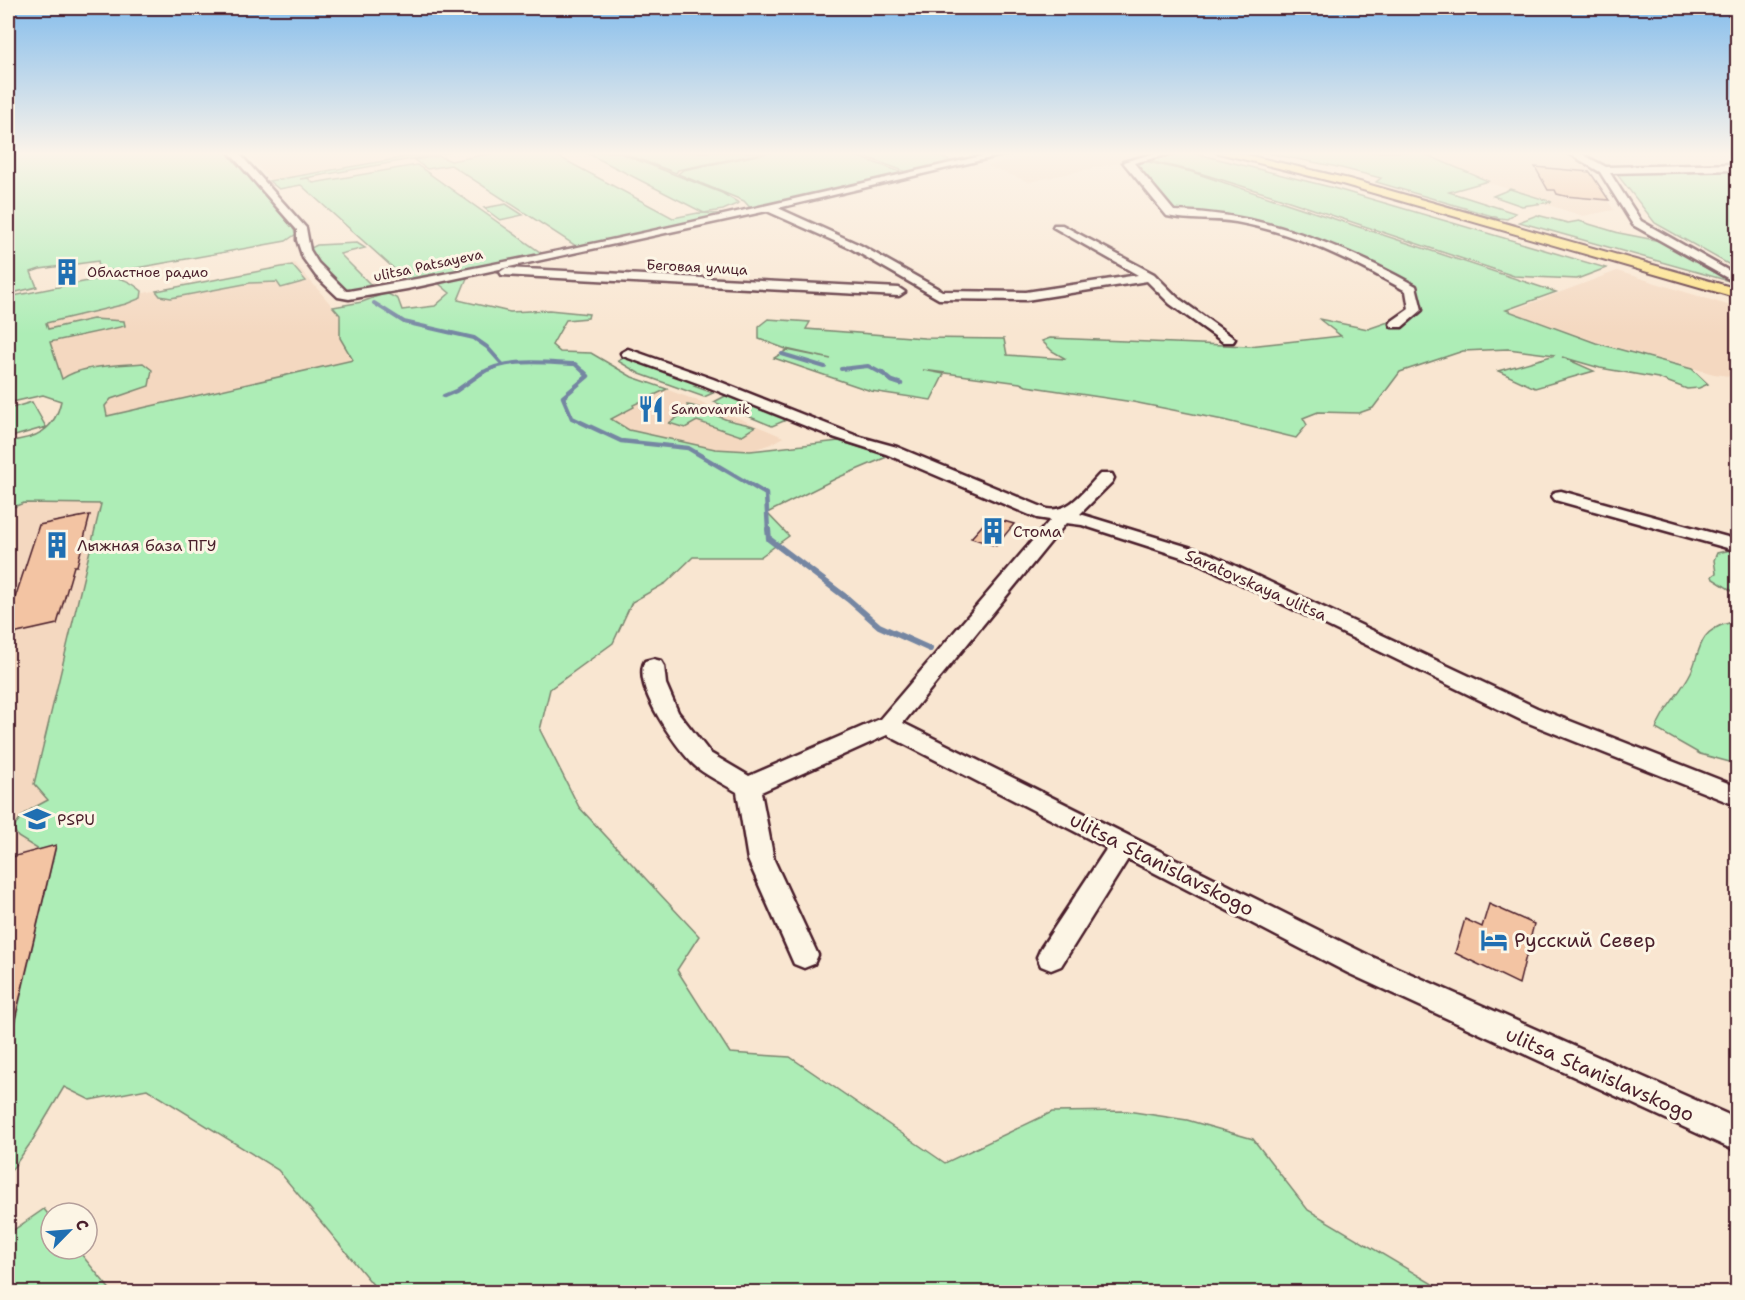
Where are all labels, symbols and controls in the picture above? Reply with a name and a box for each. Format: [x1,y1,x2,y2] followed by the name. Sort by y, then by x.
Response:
[372,245,485,285] street label: ulitsa Patsayeva
[646,255,749,279] street label: Беговая улица
[52,257,82,287] building icon: Областное радио
[87,263,208,281] place label: Областное радио
[636,394,666,424] restaurant icon: Samovarnik
[671,400,750,418] place label: Samovarnik
[978,516,1008,546] building icon: Стома
[1013,521,1062,542] place label: Стома
[42,530,72,560] building icon: Лыжная база ПГУ
[77,535,217,556] place label: Лыжная база ПГУ
[1182,544,1330,626] street label: Saratovskaya ulitsa
[22,804,52,834] school or university icon: PSPU
[1065,806,1259,922] street label: ulitsa Stanislavskogo
[57,809,95,830] place label: PSPU
[1479,925,1509,955] hotel icon: Русский Север
[1514,927,1655,953] place label: Русский Север
[1502,1021,1698,1127] street label: ulitsa Stanislavskogo
[39,1201,99,1261] north arrow
[71,1216,94,1234] text: С

